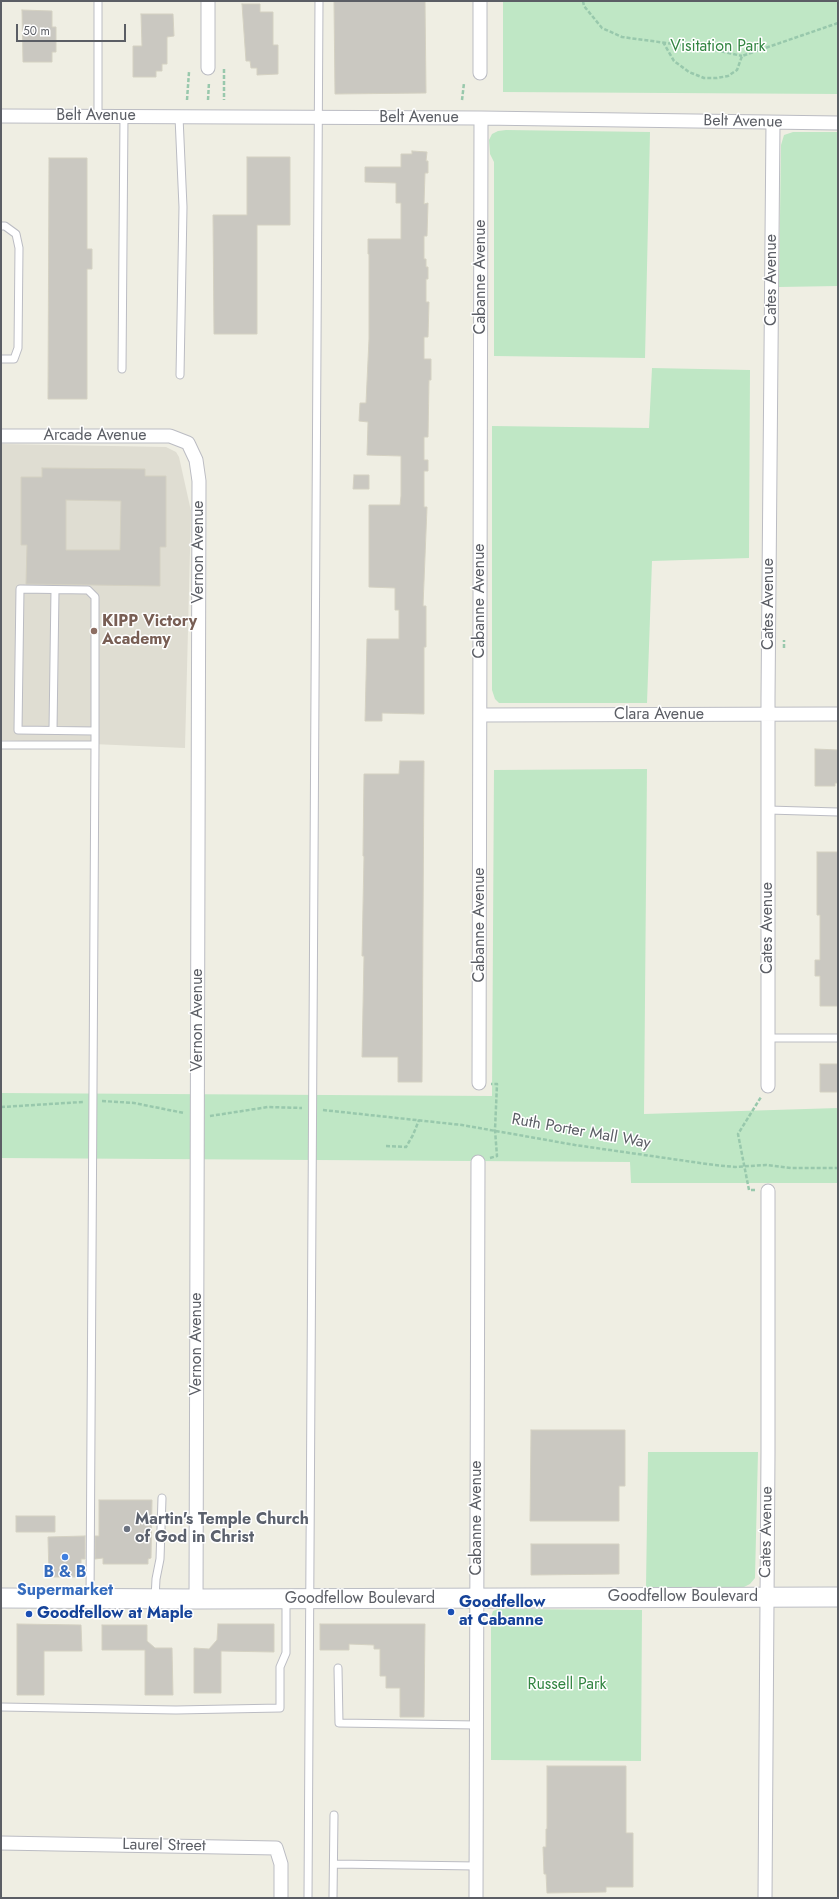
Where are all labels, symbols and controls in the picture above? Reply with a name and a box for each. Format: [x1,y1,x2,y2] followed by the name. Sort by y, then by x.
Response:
[18,16,128,42] scale bar
[23,22,50,40] text: 50 m
[670,37,766,57] park label: Visitation Park
[56,106,136,126] street label: Belt Avenue
[379,108,459,128] street label: Belt Avenue
[703,112,783,132] street label: Belt Avenue
[471,219,491,335] street label: Cabanne Avenue
[762,234,782,326] street label: Cates Avenue
[43,426,147,446] street label: Arcade Avenue
[189,500,209,604] street label: Vernon Avenue
[470,543,490,659] street label: Cabanne Avenue
[759,558,779,650] street label: Cates Avenue
[102,612,197,650] place label: KIPP Victory Academy
[89,626,99,636] marker: KIPP Victory Academy
[614,705,704,725] street label: Clara Avenue
[470,867,490,983] street label: Cabanne Avenue
[758,882,778,974] street label: Cates Avenue
[188,968,208,1072] street label: Vernon Avenue
[510,1110,652,1154] street label: Ruth Porter Mall Way
[187,1292,207,1396] street label: Vernon Avenue
[467,1460,487,1576] street label: Cabanne Avenue
[757,1486,777,1578] street label: Cates Avenue
[135,1510,309,1548] place label: Martin's Temple Church of God in Christ
[122,1524,132,1534] marker: Martin's Temple Church of God in Christ
[60,1552,70,1562] marker: B & B Supermarket
[17,1563,113,1601] place label: B & B Supermarket
[608,1587,758,1607] street label: Goodfellow Boulevard
[285,1589,435,1609] street label: Goodfellow Boulevard
[459,1593,545,1631] place label: Goodfellow at Cabanne
[37,1604,193,1624] place label: Goodfellow at Maple
[446,1607,456,1617] marker: Goodfellow at Cabanne
[24,1609,34,1619] marker: Goodfellow at Maple
[527,1675,607,1695] park label: Russell Park
[122,1836,206,1856] street label: Laurel Street

